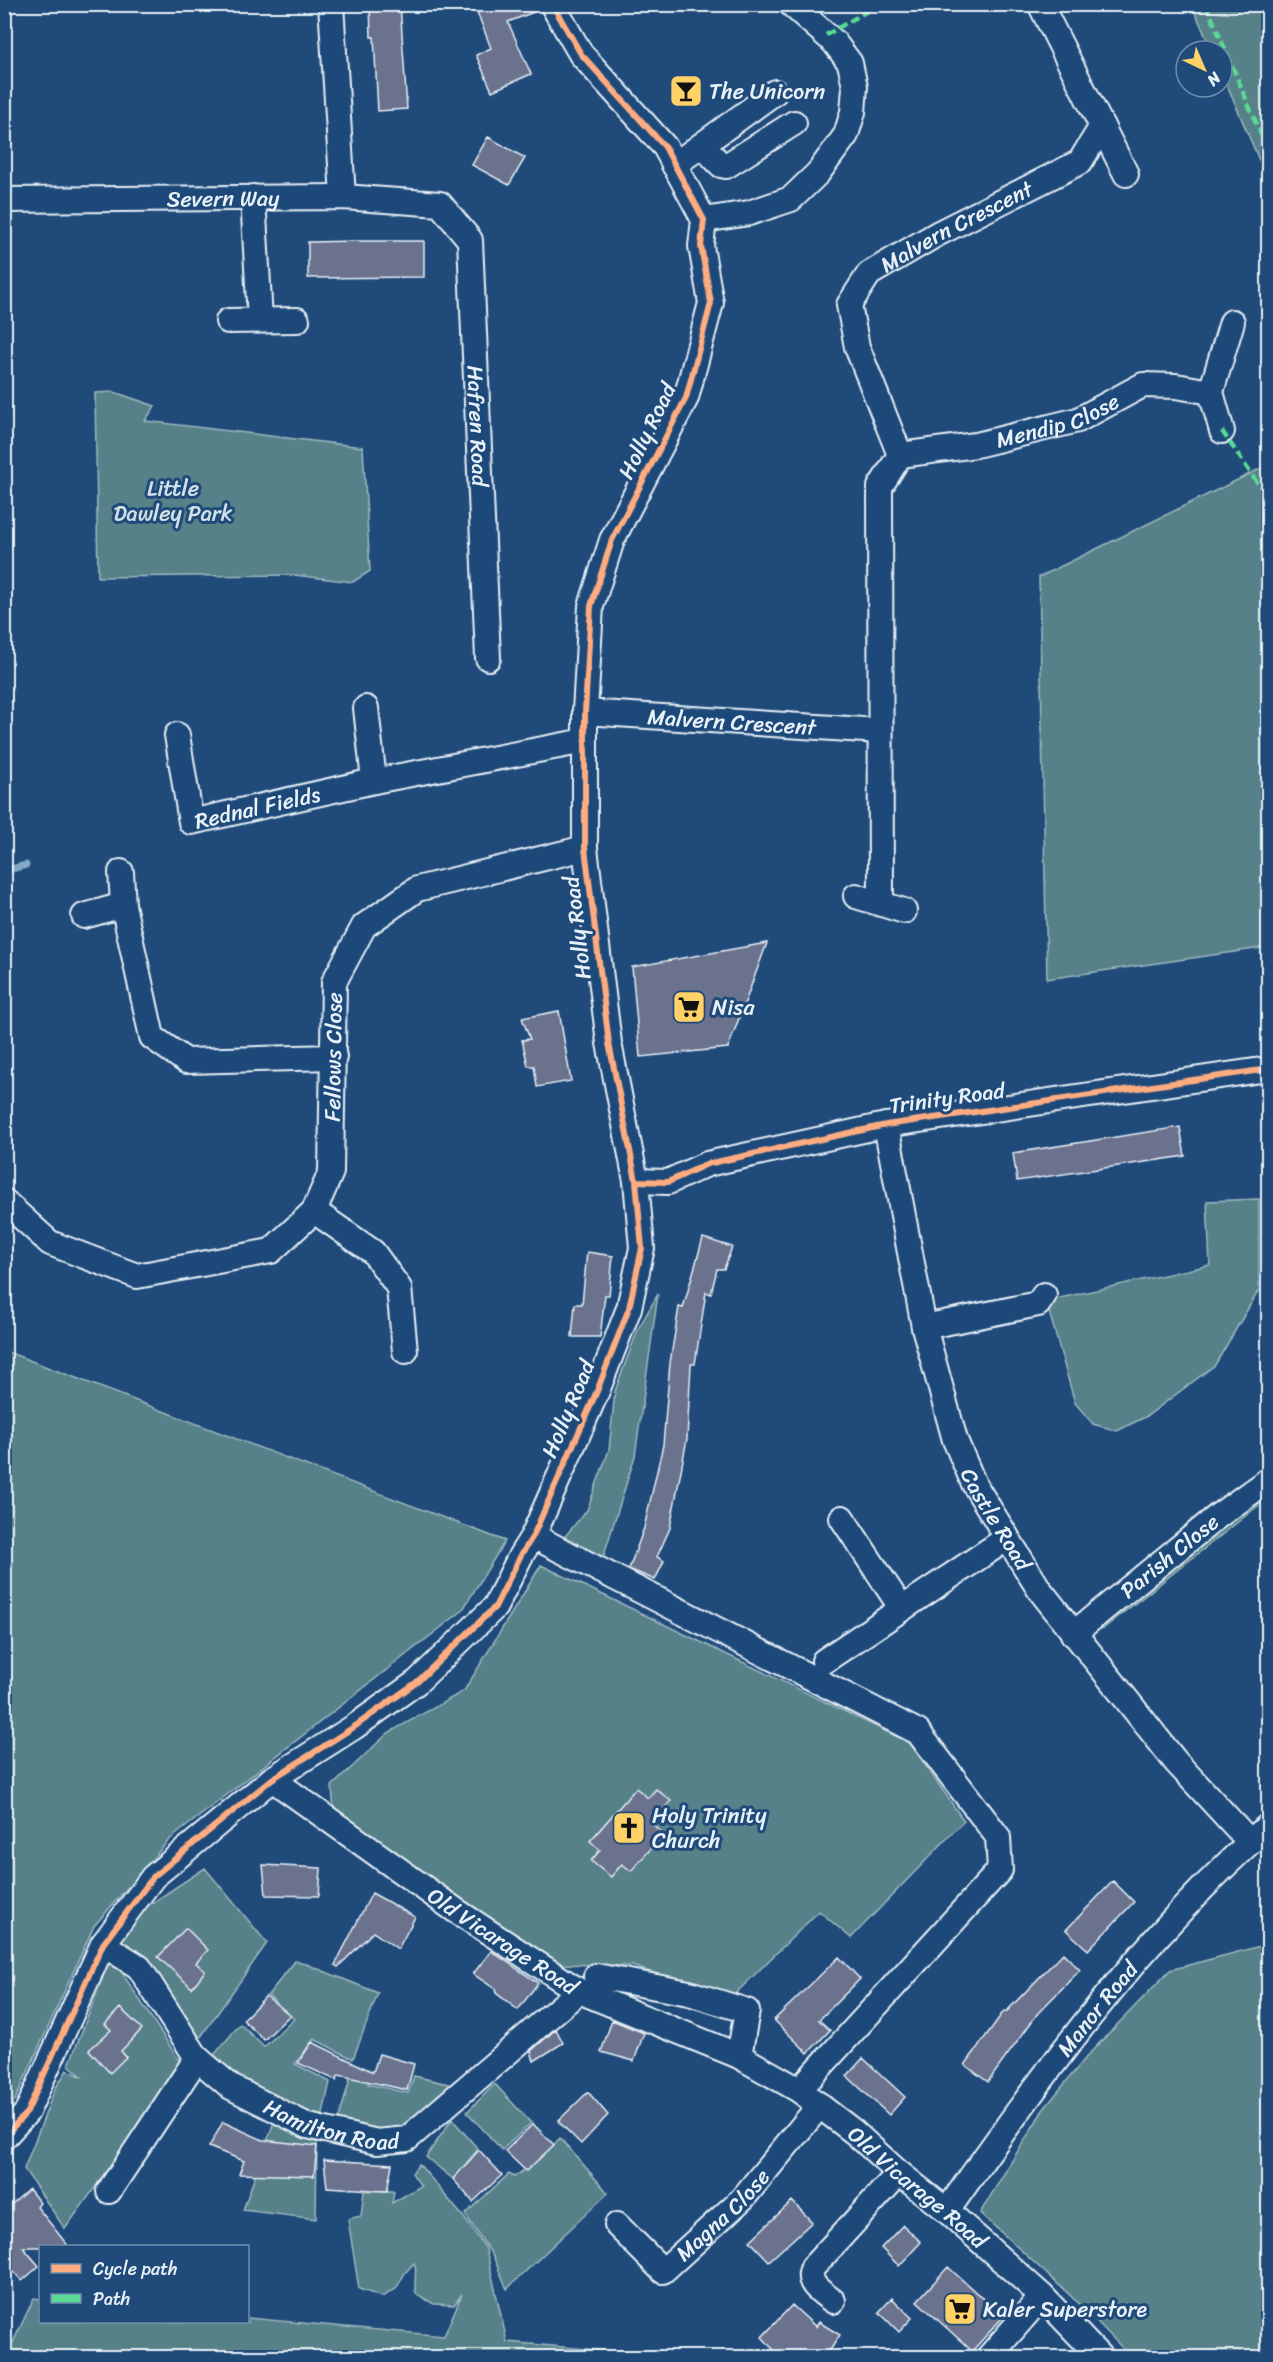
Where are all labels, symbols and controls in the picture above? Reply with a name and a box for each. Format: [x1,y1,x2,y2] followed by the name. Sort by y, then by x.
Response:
[1174,39,1234,99] north arrow
[1199,64,1229,94] text: N
[709,72,825,111] place label: The Unicorn
[668,73,704,109] bar icon: The Unicorn
[872,169,1040,283] street label: Malvern Crescent
[166,178,280,218] street label: Severn Way
[456,364,500,489] street label: Hafren Road
[607,375,688,486] street label: Holly Road
[992,382,1126,459] street label: Mendip Close
[113,469,233,533] park label: Little Dawley Park
[646,697,818,746] street label: Malvern Crescent
[191,774,324,840] street label: Rednal Fields
[551,873,603,982] street label: Holly Road
[712,988,755,1027] place label: Nisa
[671,989,707,1025] supermarket icon: Nisa
[312,992,353,1122] street label: Fellows Close
[887,1070,1009,1125] street label: Trinity Road
[530,1352,607,1464] street label: Holly Road
[950,1462,1043,1579] street label: Castle Road
[1111,1503,1228,1608] street label: Parish Close
[652,1796,767,1860] place label: Holy Trinity Church
[611,1810,647,1846] church icon: Holy Trinity Church
[419,1876,588,2006] street label: Old Vicarage Road
[1046,1951,1149,2065] street label: Manor Road
[256,2087,402,2161] street label: Hamilton Road
[838,2115,998,2259] street label: Old Vicarage Road
[666,2159,780,2271] street label: Magna Close
[39,2245,249,2323] legend
[93,2253,177,2285] text: Cycle path
[93,2283,130,2315] text: Path
[983,2290,1147,2329] place label: Kaler Superstore
[942,2291,978,2327] supermarket icon: Kaler Superstore

